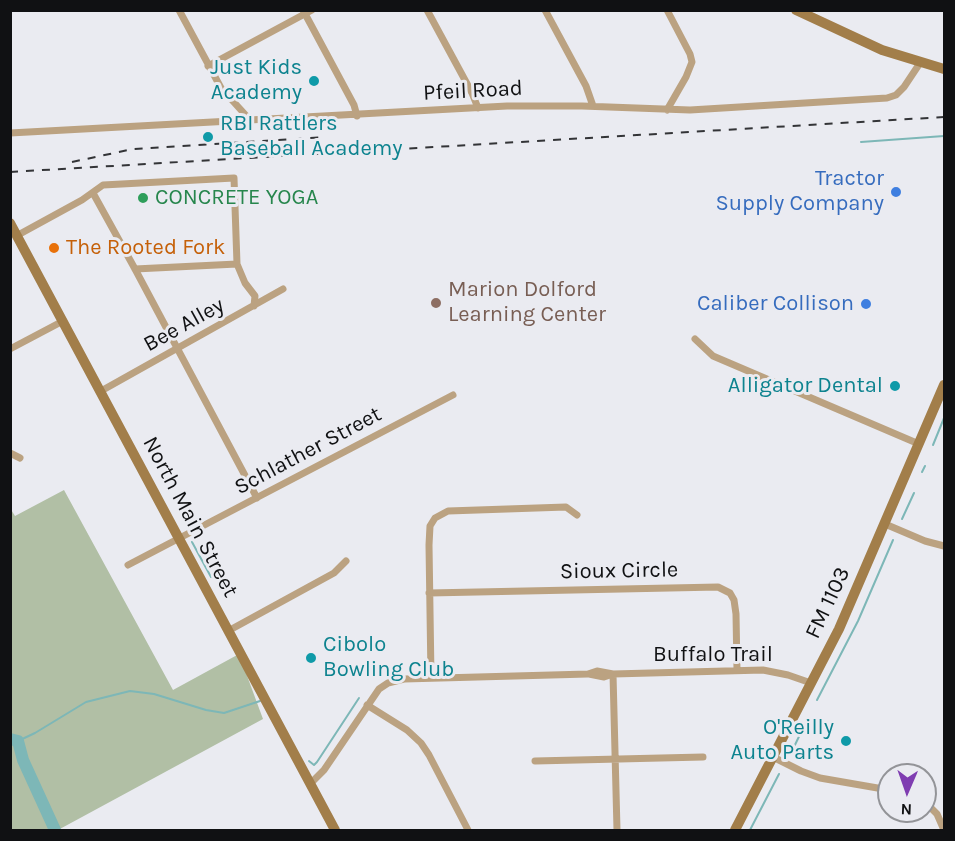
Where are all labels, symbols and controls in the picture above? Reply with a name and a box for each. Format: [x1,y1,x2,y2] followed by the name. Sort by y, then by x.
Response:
[210,55,302,106] place label: Just Kids Academy
[307,74,321,88] marker: Just Kids Academy
[423,75,523,107] street label: Pfeil Road
[220,111,403,162] place label: RBI Rattlers Baseball Academy
[201,130,215,144] marker: RBI Rattlers Baseball Academy
[715,166,884,218] place label: Tractor Supply Company
[155,185,318,211] place label: CONCRETE YOGA
[889,185,903,199] marker: Tractor Supply Company
[136,191,150,205] marker: CONCRETE YOGA
[66,235,225,261] place label: The Rooted Fork
[47,241,61,255] marker: The Rooted Fork
[448,277,606,328] place label: Marion Dolford Learning Center
[697,291,854,317] place label: Caliber Collison
[139,292,229,358] street label: Bee Alley
[429,296,443,310] marker: Marion Dolford Learning Center
[859,297,873,311] marker: Caliber Collison
[728,373,883,399] place label: Alligator Dental
[888,379,902,393] marker: Alligator Dental
[230,401,386,501] street label: Schlather Street
[137,432,243,602] street label: North Main Street
[560,557,678,585] street label: Sioux Circle
[800,563,856,643] street label: FM 1103
[323,632,454,684] place label: Cibolo Bowling Club
[653,642,773,668] street label: Buffalo Trail
[304,651,318,665] marker: Cibolo Bowling Club
[730,715,834,766] place label: O'Reilly Auto Parts
[839,734,853,748] marker: O'Reilly Auto Parts
[877,763,937,823] north arrow
[900,800,913,819] text: N

